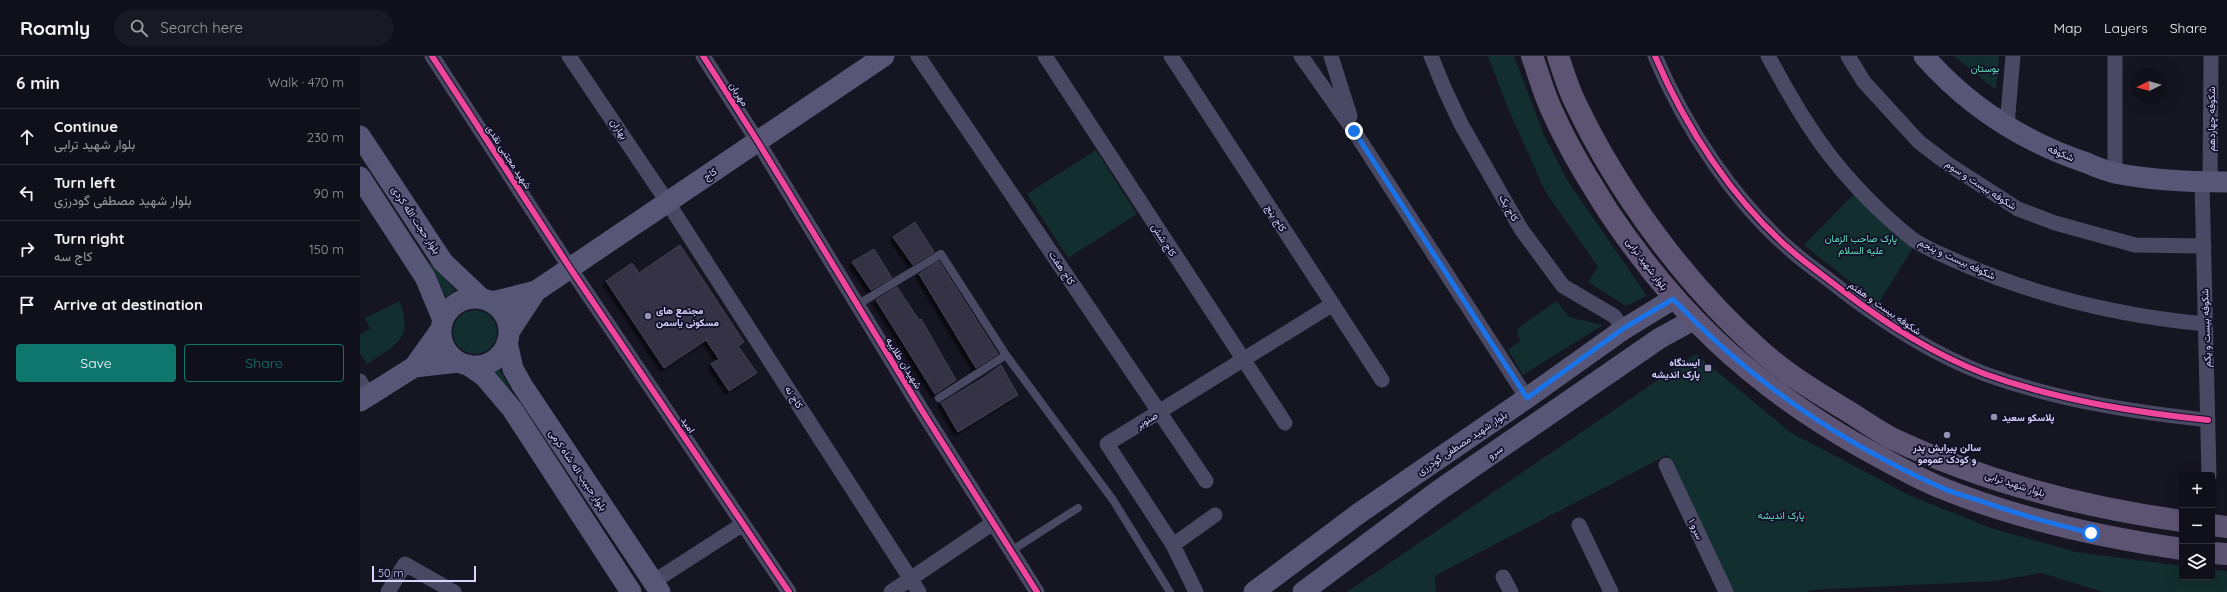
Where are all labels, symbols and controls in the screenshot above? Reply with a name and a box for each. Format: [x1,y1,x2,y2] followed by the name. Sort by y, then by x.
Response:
[114,10,394,46] search box
[20,16,90,40] text: Roamly
[128,17,150,39] icon: search
[160,18,243,37] text: Search here
[2053,19,2082,37] text: Map
[2104,19,2148,37] text: Layers
[2170,19,2207,37] text: Share
[1971,62,1999,75] park label: بوستان
[2131,68,2167,104] north arrow
[16,72,60,93] text: 6 min
[268,74,344,90] text: Walk · 470 m
[726,79,752,109] street label: مهربان
[2205,86,2219,151] street label: شکوفه چهاردهم
[607,116,631,142] street label: بهاران
[54,117,118,136] text: Continue
[483,122,535,192] street label: شهید مجتبی نقدی
[1345,122,1363,140] route end
[16,126,38,148] icon: ahead
[307,129,344,145] text: 230 m
[54,136,135,152] text: بلوار شهید ترابی
[2046,142,2076,164] street label: شکوفه
[1943,157,2019,213] street label: شکوفه بیست و سوم
[701,164,720,183] street label: کاج
[54,173,116,192] text: Turn left
[16,182,38,204] icon: left
[388,184,444,257] street label: بلوار حجت الله کردی
[314,185,344,201] text: 90 m
[54,192,192,208] text: بلوار شهید مصطفی گودرزی
[1496,192,1522,224] street label: کاج یک
[1262,202,1290,235] street label: کاج پنج
[1149,221,1180,259] street label: کاج شش
[54,229,125,248] text: Turn right
[1825,232,1897,257] park label: پارک صاحب الزمان علیه السلام
[1623,235,1671,293] street label: بلوار شهید ترابی
[1916,235,1998,284] street label: شکوفه بیست و پنجم
[16,238,38,260] icon: right
[309,241,344,257] text: 150 m
[54,248,92,264] text: کاج سه
[1046,249,1078,288] street label: کاج هفت
[1846,278,1924,338] street label: شکوفه بیست و هفتم
[2198,288,2214,368] street label: شکوفه بیست و یکم
[16,294,38,316] icon: arrive
[54,295,203,314] text: Arrive at destination
[656,304,719,329] place label: مجتمع های مسکونی یاسمن
[643,311,653,321] marker: مجتمع های مسکونی یاسمن
[883,335,925,391] street label: شهیدان طلاییه
[16,344,176,382] button: Save
[184,344,344,382] button: Share
[1652,356,1700,382] place label: ایستگاه پارک اندیشه
[1703,363,1713,373] marker: ایستگاه پارک اندیشه
[782,383,806,411] street label: کاج نه
[1414,408,1510,478] street label: بلوار شهید مصطفی گودرزی
[1133,409,1160,432] street label: صنوبر
[2002,411,2055,425] place label: پلاسکو سعید
[1989,412,1999,422] marker: پلاسکو سعید
[678,414,698,436] street label: امید
[546,427,610,513] street label: بلوار حبیب اله شاه کرمی
[1942,430,1952,440] marker: سالن پیرایش پدر و کودک عمومو
[1912,441,1981,466] place label: سالن پیرایش پدر و کودک عمومو
[1485,442,1505,462] street label: سرو
[1983,468,2047,500] street label: بلوار شهید ترابی
[2179,472,2215,580] map controls
[2179,472,2215,508] button: +
[2179,508,2215,544] button: −
[1758,509,1804,523] park label: پارک اندیشه
[1686,516,1707,542] street label: سرو ۱
[2082,524,2100,542] route start
[2179,544,2215,580] button: layers
[372,564,476,583] scale bar
[378,566,404,580] text: 50 m

